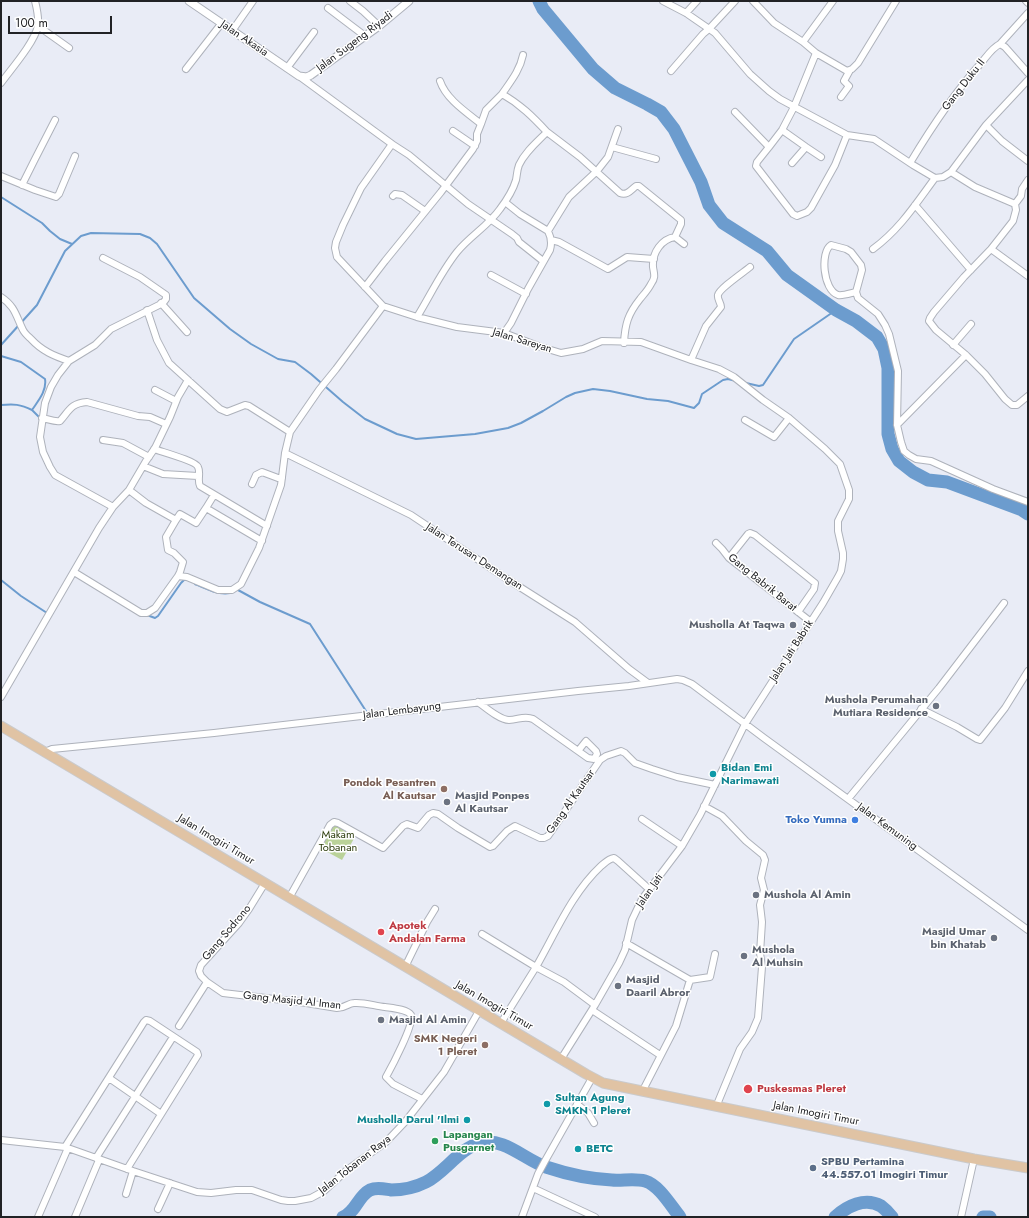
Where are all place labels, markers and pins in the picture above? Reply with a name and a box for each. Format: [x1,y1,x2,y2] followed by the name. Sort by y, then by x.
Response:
[689,618,785,632] place label: Musholla At Taqwa
[788,620,798,630] marker: Musholla At Taqwa
[825,693,928,719] place label: Mushola Perumahan Mutiara Residence
[931,701,941,711] marker: Mushola Perumahan Mutiara Residence
[721,761,779,787] place label: Bidan Emi Narimawati
[708,769,718,779] marker: Bidan Emi Narimawati
[343,776,436,802] place label: Pondok Pesantren Al Kautsar
[439,784,449,794] marker: Pondok Pesantren Al Kautsar
[455,789,529,815] place label: Masjid Ponpes Al Kautsar
[442,797,452,807] marker: Masjid Ponpes Al Kautsar
[785,813,847,827] place label: Toko Yumna
[850,815,860,825] marker: Toko Yumna
[764,888,851,902] place label: Mushola Al Amin
[751,890,761,900] marker: Mushola Al Amin
[389,919,466,945] place label: Apotek Andalan Farma
[922,925,986,951] place label: Masjid Umar bin Khatab
[376,927,386,937] marker: Apotek Andalan Farma
[989,933,999,943] marker: Masjid Umar bin Khatab
[752,943,803,969] place label: Mushola Al Muhsin
[739,951,749,961] marker: Mushola Al Muhsin
[626,973,690,999] place label: Masjid Daaril Abror
[613,981,623,991] marker: Masjid Daaril Abror
[389,1013,467,1027] place label: Masjid Al Amin
[376,1015,386,1025] marker: Masjid Al Amin
[414,1032,477,1058] place label: SMK Negeri 1 Pleret
[480,1040,490,1050] marker: SMK Negeri 1 Pleret
[757,1082,846,1096] place label: Puskesmas Pleret
[742,1083,754,1095] marker: Puskesmas Pleret
[555,1091,631,1117] place label: Sultan Agung SMKN 1 Pleret
[542,1099,552,1109] marker: Sultan Agung SMKN 1 Pleret
[357,1113,459,1127] place label: Musholla Darul 'Ilmi
[462,1115,472,1125] marker: Musholla Darul 'Ilmi
[443,1128,494,1154] place label: Lapangan Pusgarnet
[430,1136,440,1146] marker: Lapangan Pusgarnet
[586,1142,613,1156] place label: BETC
[573,1144,583,1154] marker: BETC
[821,1155,948,1181] place label: SPBU Pertamina 44.557.01 Imogiri Timur
[808,1163,818,1173] marker: SPBU Pertamina 44.557.01 Imogiri Timur

